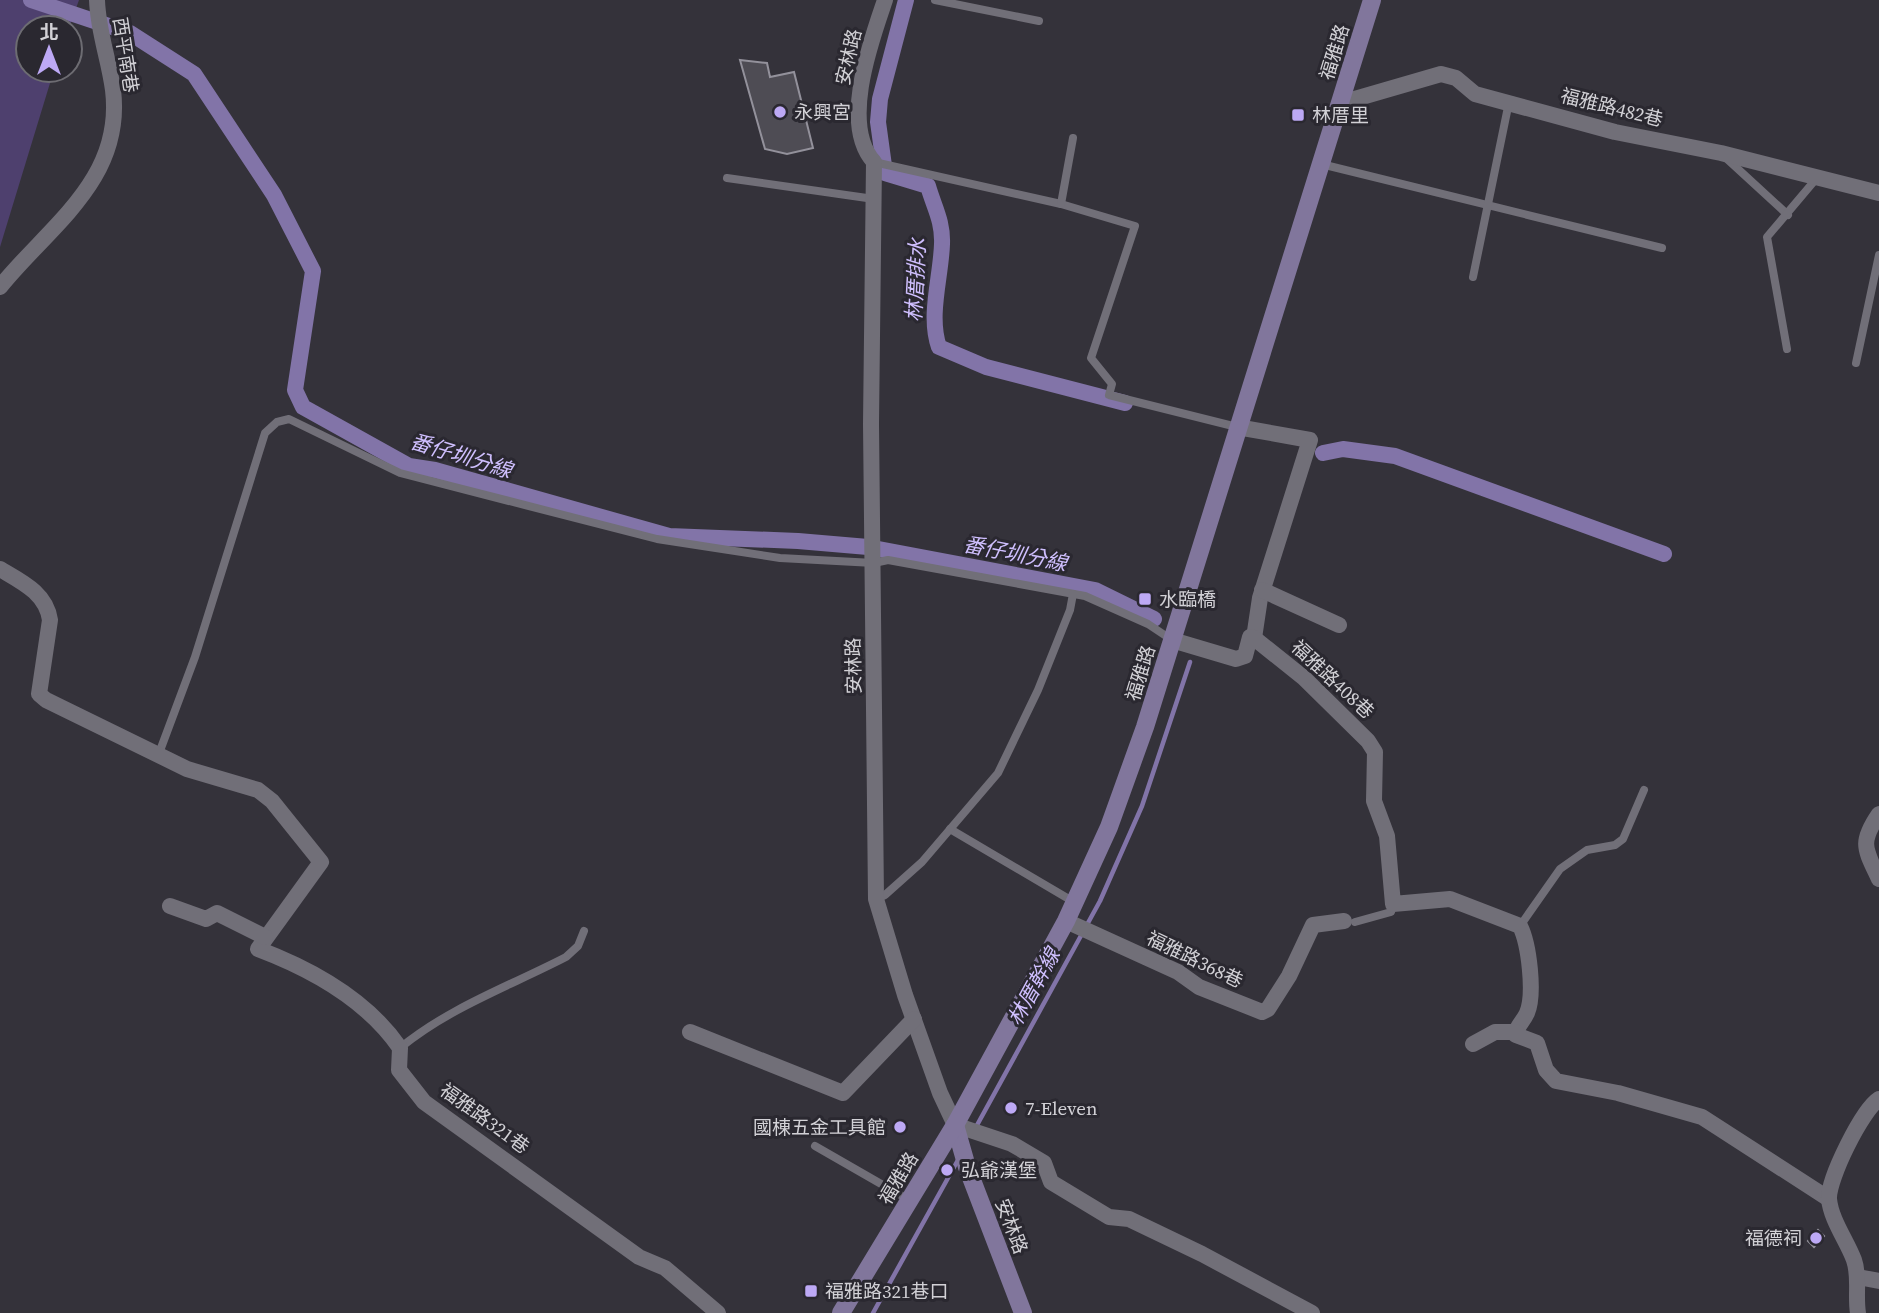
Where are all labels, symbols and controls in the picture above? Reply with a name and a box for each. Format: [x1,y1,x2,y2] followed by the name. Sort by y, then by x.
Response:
[14,14,84,84] north arrow
[107,15,145,95] street label: 西平南巷
[39,19,59,45] text: 北
[1313,21,1355,83] street label: 福雅路
[829,26,867,88] street label: 安林路
[1558,82,1666,132] street label: 福雅路482巷
[794,99,851,125] place label: 永興宮
[1312,102,1369,128] place label: 林厝里
[772,104,788,120] marker: 永興宮
[1290,107,1306,123] marker: 林厝里
[899,236,932,323] water label: 林厝排水
[407,426,518,485] water label: 番仔圳分線
[961,529,1071,578] water label: 番仔圳分線
[1159,586,1216,612] place label: 水臨橋
[1137,591,1153,607] marker: 水臨橋
[1286,634,1380,724] street label: 福雅路408巷
[840,637,866,695] street label: 安林路
[1119,642,1161,704] street label: 福雅路
[1142,924,1248,994] street label: 福雅路368巷
[1001,941,1068,1031] water label: 林厝幹線
[435,1077,535,1159] street label: 福雅路321巷
[1025,1095,1097,1121] place label: 7-Eleven
[1003,1100,1019,1116] marker: 7-Eleven
[753,1114,886,1140] place label: 國棟五金工具館
[892,1119,908,1135] marker: 國棟五金工具館
[872,1147,924,1209] street label: 福雅路
[961,1157,1037,1183] place label: 弘爺漢堡
[939,1162,955,1178] marker: 弘爺漢堡
[990,1195,1034,1257] street label: 安林路
[1745,1225,1802,1251] place label: 福德祠
[1808,1230,1824,1246] marker: 福德祠
[825,1278,949,1304] place label: 福雅路321巷口
[803,1283,819,1299] marker: 福雅路321巷口

